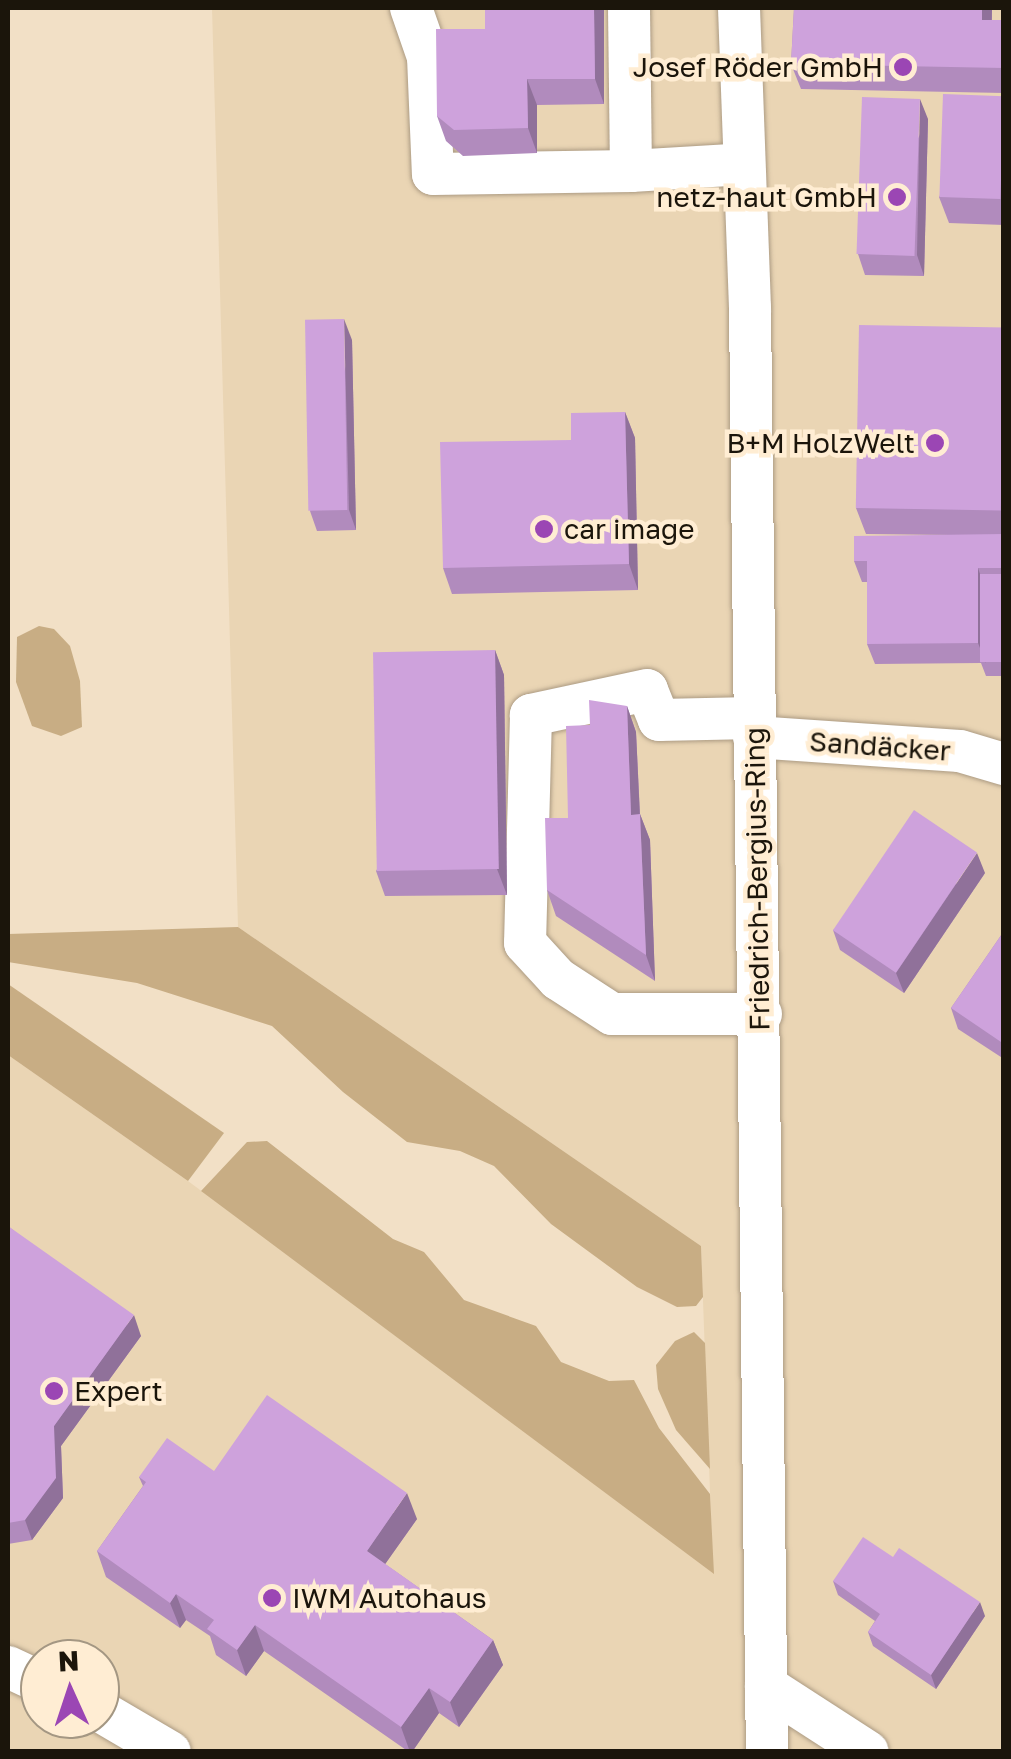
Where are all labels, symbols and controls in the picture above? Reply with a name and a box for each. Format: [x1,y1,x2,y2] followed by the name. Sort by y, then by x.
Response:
[633,50,883,84] place label: Josef Röder GmbH
[892,56,914,78] marker: Josef Röder GmbH
[656,180,877,214] place label: netz-haut GmbH
[886,186,908,208] marker: netz-haut GmbH
[727,426,915,460] place label: B+M HolzWelt
[924,432,946,454] marker: B+M HolzWelt
[564,512,695,546] place label: car image
[533,518,555,540] marker: car image
[808,724,952,768] street label: Sandäcker
[738,727,776,1031] street label: Friedrich-Bergius-Ring
[74,1374,163,1408] place label: Expert
[43,1380,65,1402] marker: Expert
[292,1581,487,1615] place label: IWM Autohaus
[261,1587,283,1609] marker: IWM Autohaus
[20,1639,120,1739] north arrow
[57,1644,80,1678] text: N

